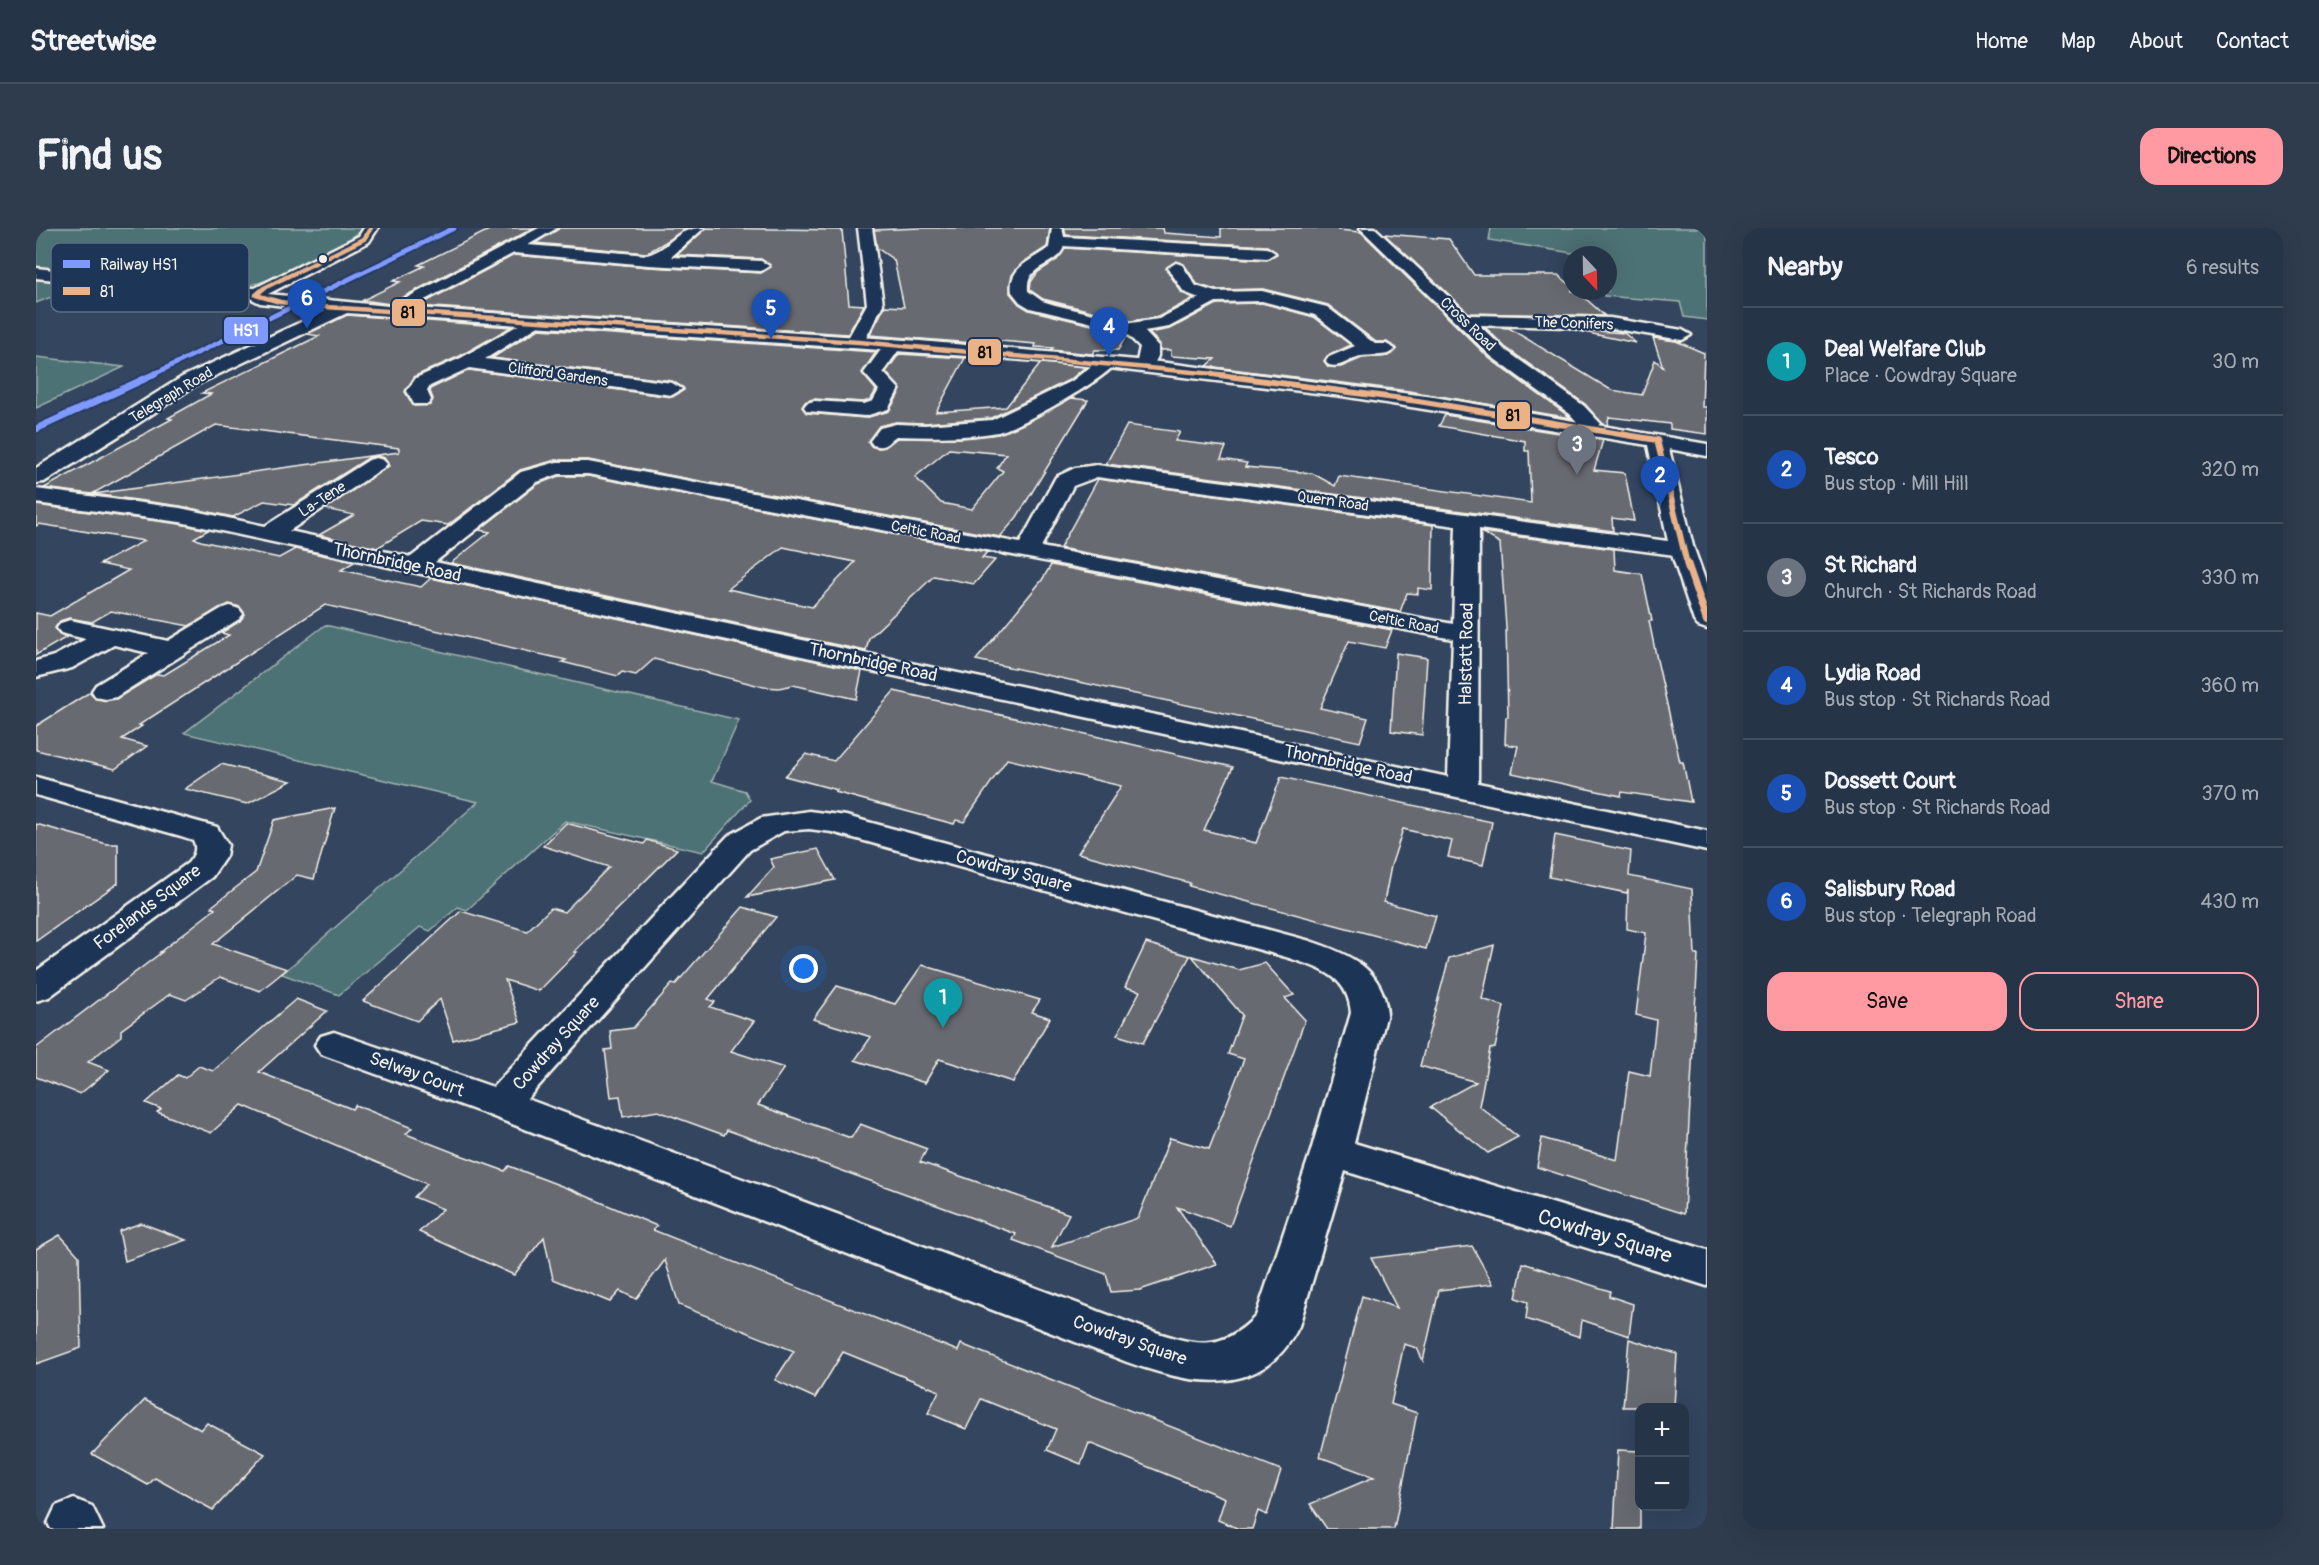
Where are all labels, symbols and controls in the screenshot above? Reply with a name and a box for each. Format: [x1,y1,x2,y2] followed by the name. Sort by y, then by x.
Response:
[30,24,156,59] text: Streetwise
[1975,28,2028,55] text: Home
[2061,28,2096,55] text: Map
[2129,28,2183,55] text: About
[2216,28,2289,55] text: Contact
[2140,128,2283,185] button: Directions
[36,130,162,182] text: Find us
[51,243,249,312] legend
[1563,246,1617,300] north arrow
[1767,251,1843,283] text: Nearby
[317,253,329,265] unlabelled marker
[100,255,178,275] text: Railway HS1
[2186,255,2259,280] text: 6 results
[288,279,326,329] pin: 6
[100,282,114,302] text: 81
[752,290,790,339] pin: 5
[1436,293,1499,356] street label: Cross Road
[391,298,426,327] line badge: 81
[401,303,415,323] text: 81
[1090,308,1128,357] pin: 4
[1534,313,1614,334] street label: The Conifers
[223,316,269,345] line badge: HS1
[233,321,259,341] text: HS1
[1824,335,1986,363] text: Deal Welfare Club
[967,338,1002,366] line badge: 81
[978,343,992,363] text: 81
[1783,349,1790,374] text: 1
[2212,349,2259,374] text: 30 m
[507,358,609,391] street label: Clifford Gardens
[126,363,216,428] street label: Telegraph Road
[1824,363,2017,388] text: Place · Cowdray Square
[1496,401,1531,430] line badge: 81
[1506,406,1520,426] text: 81
[1558,426,1596,475] pin: 3
[1824,443,1879,471] text: Tesco
[1640,456,1680,506] pin: 2
[1781,457,1792,482] text: 2
[2201,457,2259,482] text: 320 m
[1824,471,1969,496] text: Bus stop · Mill Hill
[295,477,350,522] street label: La-Tene
[1296,487,1370,516] street label: Quern Road
[889,516,963,549] street label: Celtic Road
[330,538,463,587] street label: Thornbridge Road
[1824,551,1917,579] text: St Richard
[1781,565,1792,590] text: 3
[2201,565,2259,590] text: 330 m
[1824,579,2037,604] text: Church · St Richards Road
[1454,602,1479,706] street label: Halstatt Road
[1367,606,1441,639] street label: Celtic Road
[806,638,939,687] street label: Thornbridge Road
[1824,659,1921,687] text: Lydia Road
[1781,673,1792,698] text: 4
[2200,673,2259,698] text: 360 m
[1824,687,2050,712] text: Bus stop · St Richards Road
[1281,740,1414,789] street label: Thornbridge Road
[1824,767,1956,795] text: Dossett Court
[1781,781,1792,806] text: 5
[2202,781,2259,806] text: 370 m
[1824,795,2050,820] text: Bus stop · St Richards Road
[953,845,1075,898] street label: Cowdray Square
[89,859,206,955] street label: Forelands Square
[1824,875,1956,903] text: Salisbury Road
[1781,889,1792,914] text: 6
[2200,889,2259,914] text: 430 m
[1824,903,2037,928] text: Bus stop · Telegraph Road
[789,954,818,983] your location
[1767,972,2007,1031] button: Save
[2019,972,2259,1031] button: Share
[924,978,962,1028] pin: 1
[508,991,605,1095] street label: Cowdray Square
[366,1047,468,1103] street label: Selway Court
[1534,1203,1676,1270] street label: Cowdray Square
[1070,1310,1190,1371] street label: Cowdray Square
[1635,1403,1689,1511] map controls
[1635,1403,1689,1457] button: +
[1635,1457,1689,1511] button: −

